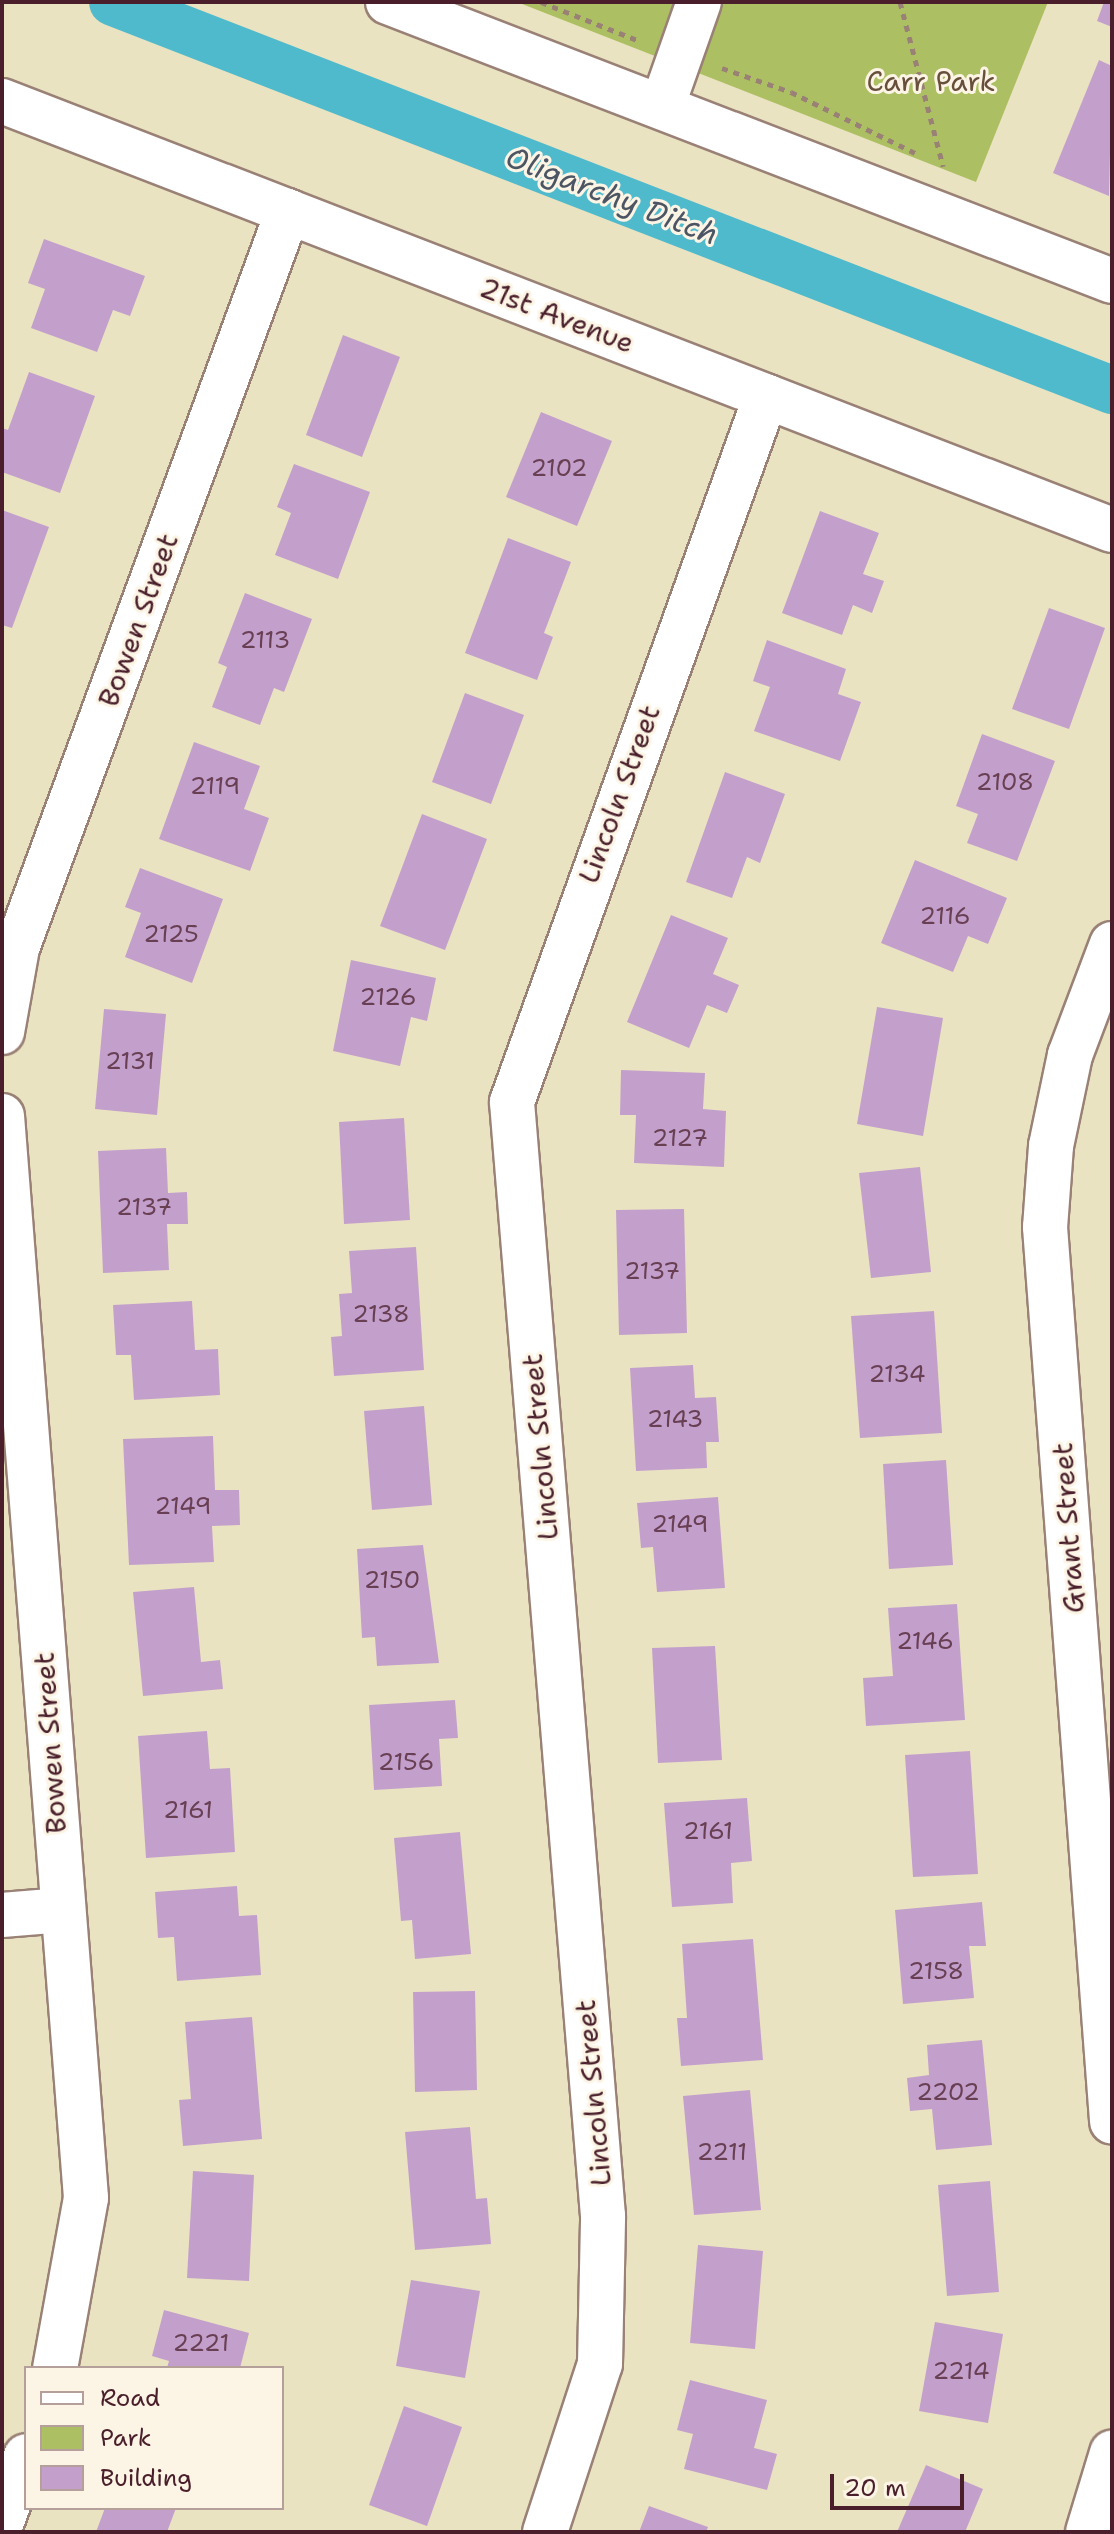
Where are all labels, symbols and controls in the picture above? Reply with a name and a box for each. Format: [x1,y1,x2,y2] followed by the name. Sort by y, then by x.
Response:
[866,64,996,98] park label: Carr Park
[501,139,723,253] water label: Oligarchy Ditch
[475,270,639,360] street label: 21st Avenue
[530,455,588,483] house number: 2102
[91,529,185,711] street label: Bowen Street
[240,627,290,655] house number: 2113
[571,700,667,888] street label: Lincoln Street
[976,769,1034,797] house number: 2108
[190,773,240,801] house number: 2119
[920,903,970,931] house number: 2116
[143,921,199,949] house number: 2125
[360,984,416,1012] house number: 2126
[105,1048,155,1076] house number: 2131
[652,1125,708,1153] house number: 2127
[116,1194,172,1222] house number: 2137
[624,1258,680,1286] house number: 2137
[352,1301,410,1329] house number: 2138
[515,1352,565,1542] street label: Lincoln Street
[868,1361,926,1389] house number: 2134
[647,1406,703,1434] house number: 2143
[1045,1442,1091,1614] street label: Grant Street
[154,1493,212,1521] house number: 2149
[651,1511,709,1539] house number: 2149
[364,1567,420,1595] house number: 2150
[896,1628,954,1656] house number: 2146
[27,1651,73,1835] street label: Bowen Street
[378,1749,434,1777] house number: 2156
[163,1797,213,1825] house number: 2161
[683,1818,733,1846] house number: 2161
[908,1958,964,1986] house number: 2158
[568,1998,618,2188] street label: Lincoln Street
[916,2079,980,2107] house number: 2202
[697,2139,747,2167] house number: 2211
[173,2330,229,2358] house number: 2221
[933,2358,989,2386] house number: 2214
[24,2366,284,2510] legend
[100,2382,160,2414] text: Road
[100,2422,152,2454] text: Park
[834,2458,968,2508] scale bar
[100,2462,192,2494] text: Building
[844,2472,906,2504] text: 20 m

